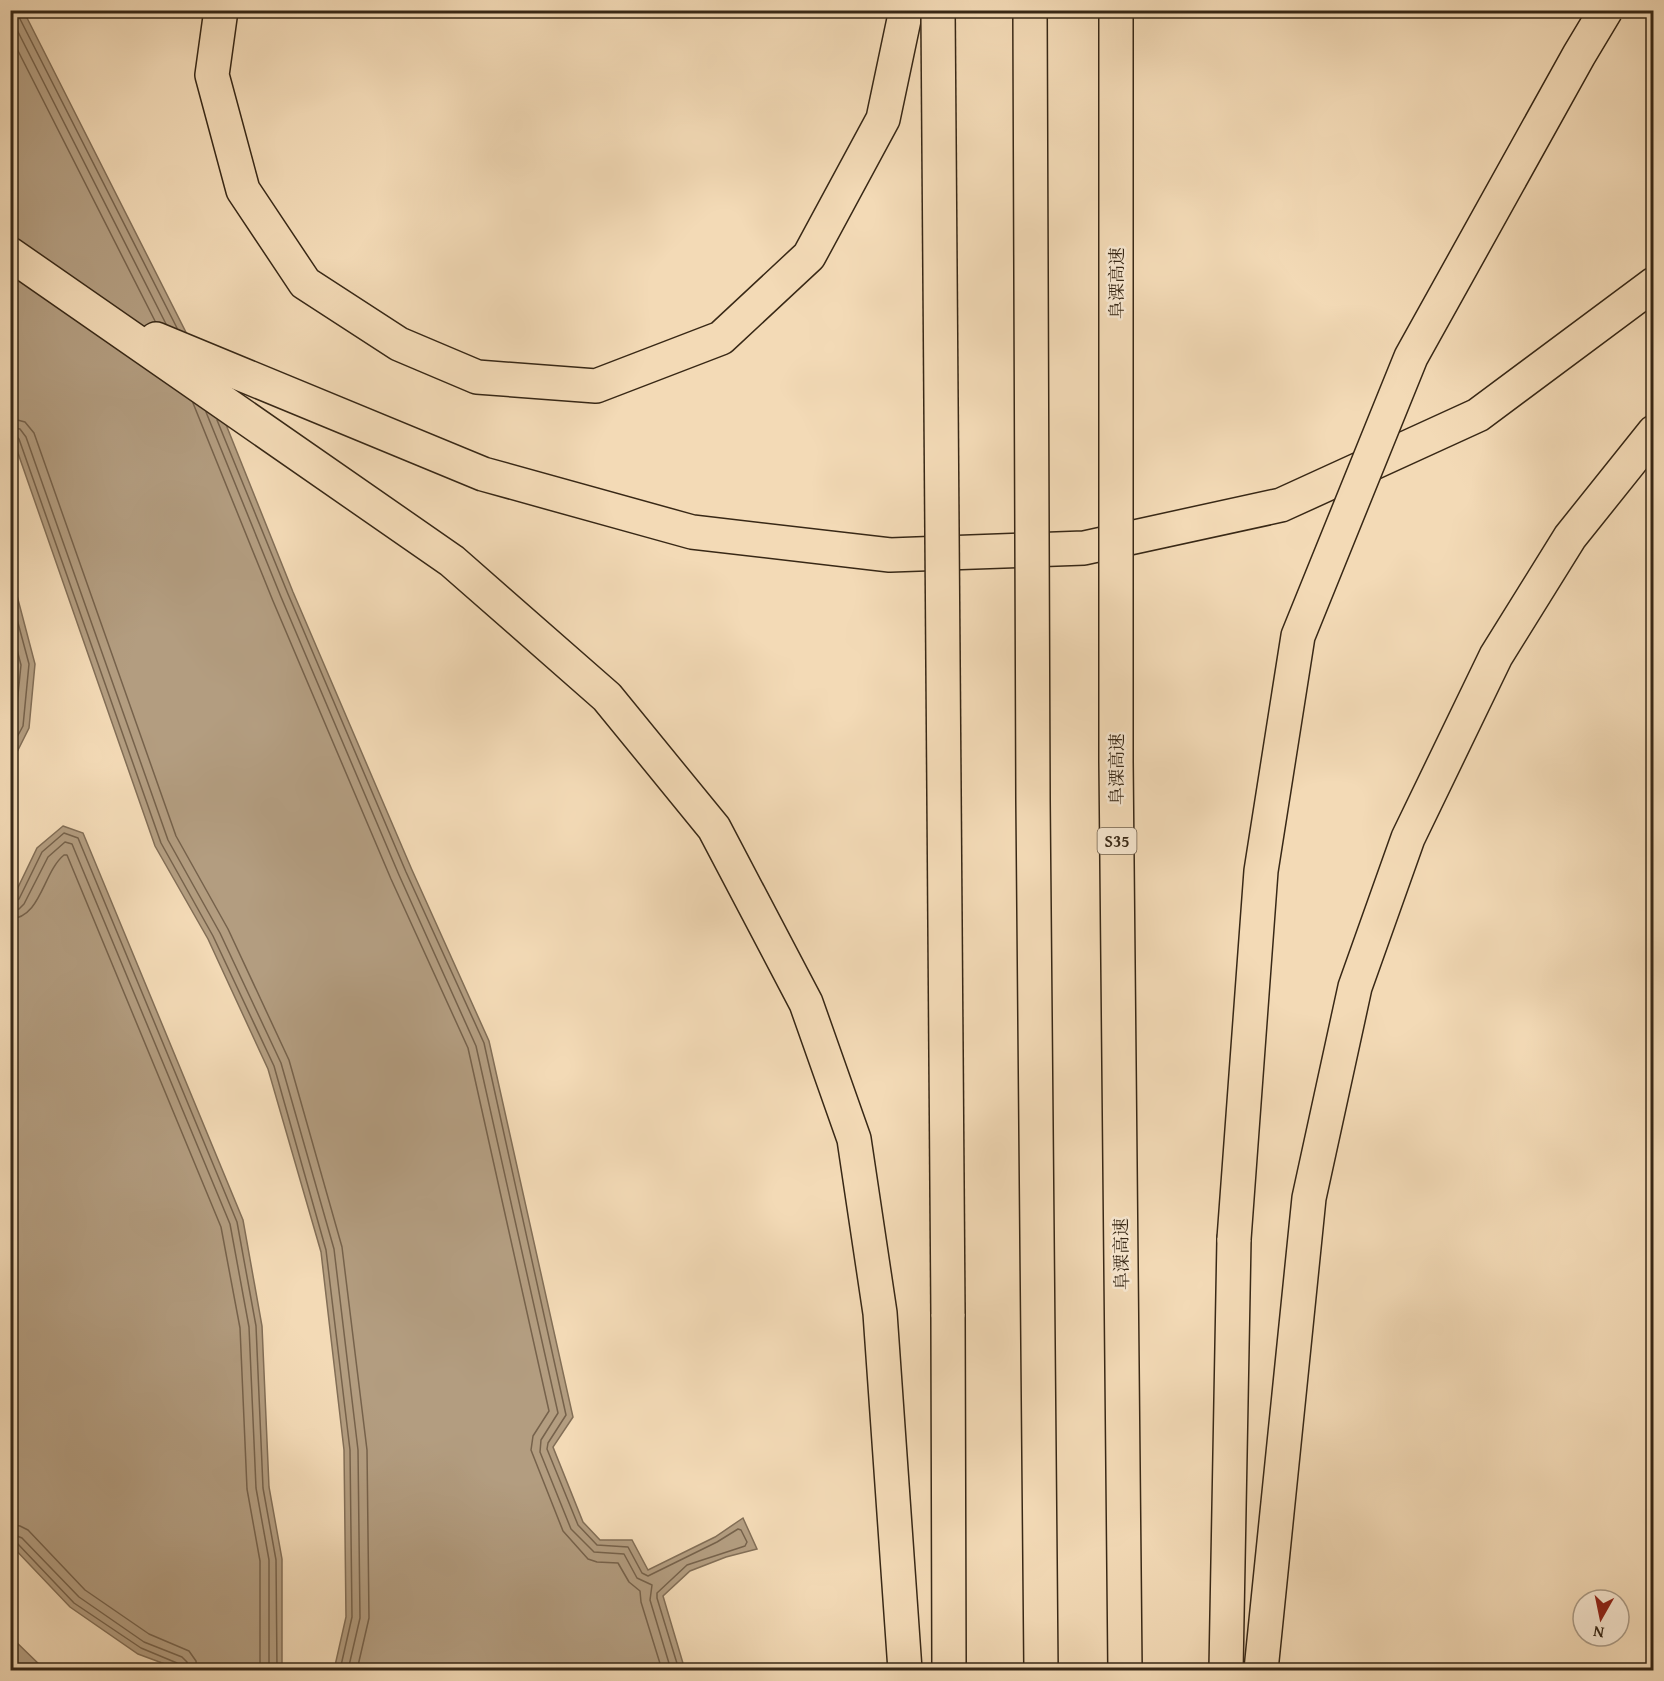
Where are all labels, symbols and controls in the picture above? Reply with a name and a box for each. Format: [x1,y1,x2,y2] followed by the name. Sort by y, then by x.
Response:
[1103,247,1130,319] street label: 阜溧高速
[1103,733,1130,805] street label: 阜溧高速
[1098,828,1136,854] road number: S35
[1107,1218,1135,1290] street label: 阜溧高速
[1571,1588,1631,1648] north arrow
[1591,1620,1606,1646] text: N

